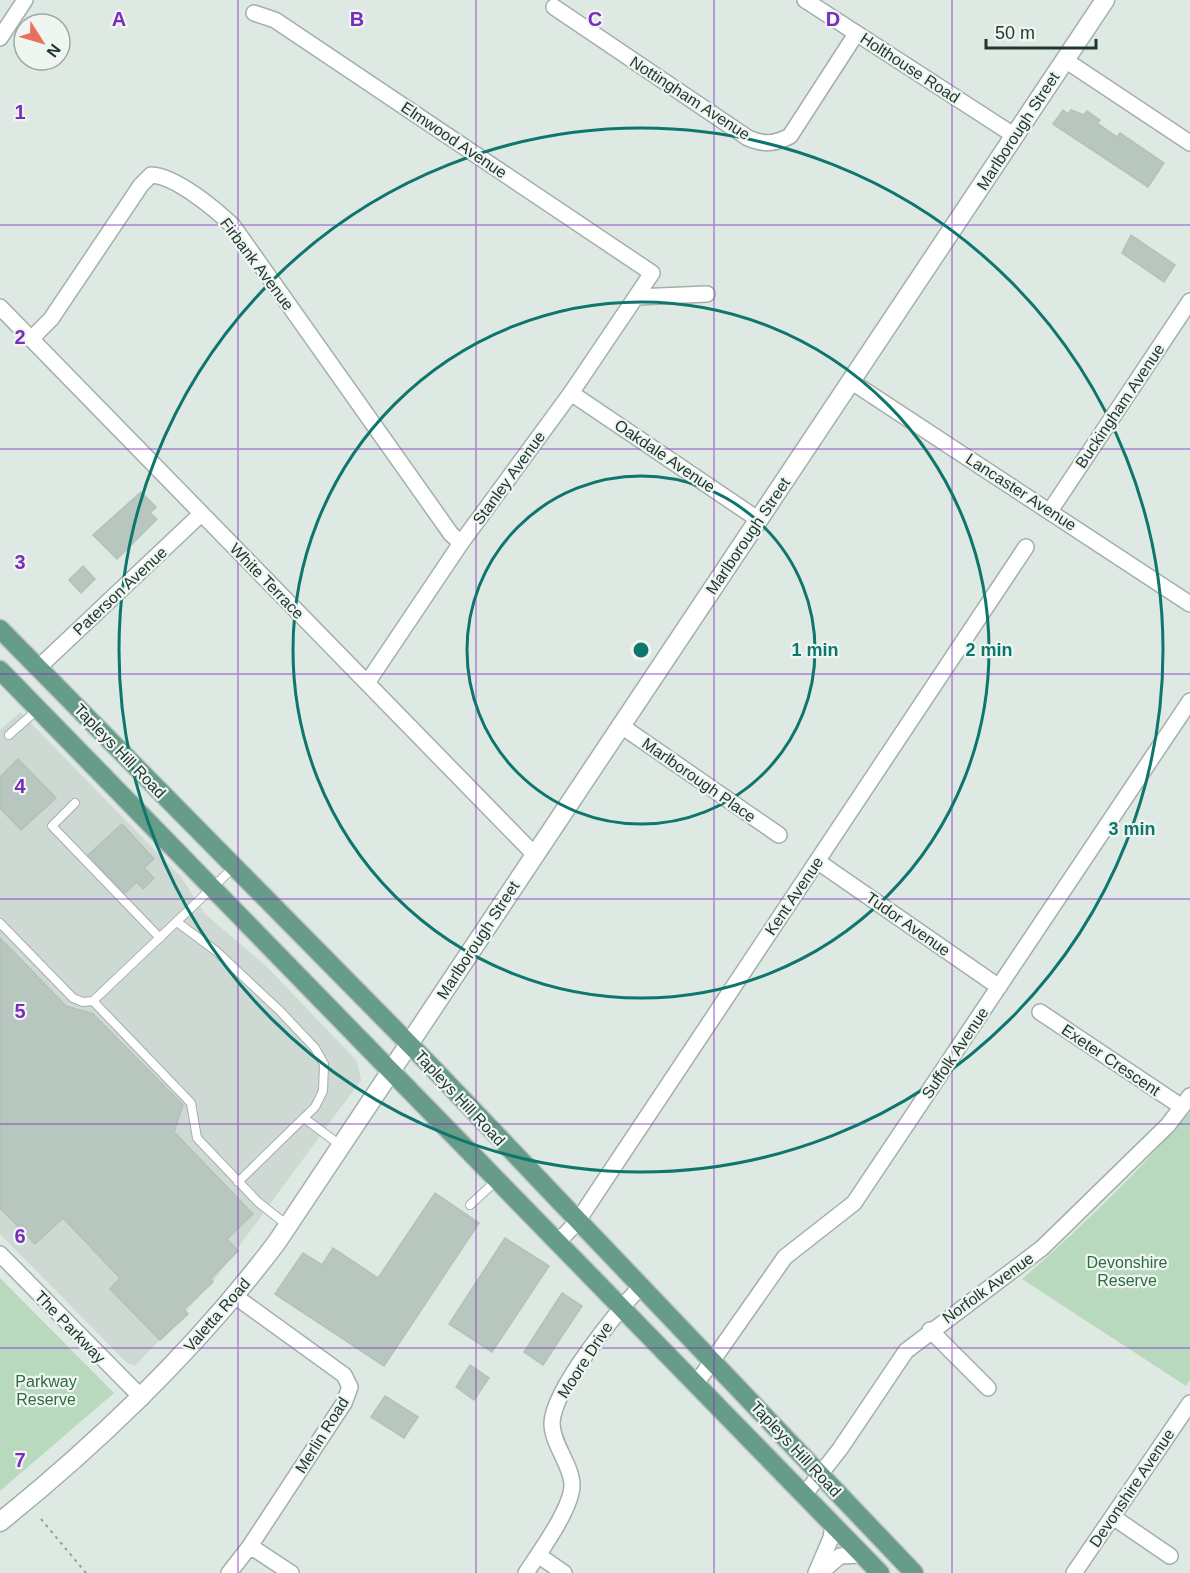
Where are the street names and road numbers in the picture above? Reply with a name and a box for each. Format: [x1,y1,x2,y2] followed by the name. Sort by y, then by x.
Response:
[857,30,963,106] street label: Holthouse Road
[627,53,753,143] street label: Nottingham Avenue
[974,68,1063,193] street label: Marlborough Street
[398,98,510,182] street label: Elmwood Avenue
[217,215,297,313] street label: Firbank Avenue
[1072,341,1168,471] street label: Buckingham Avenue
[612,416,718,496] street label: Oakdale Avenue
[470,428,549,528] street label: Stanley Avenue
[963,450,1079,534] street label: Lancaster Avenue
[703,474,794,598] street label: Marlborough Street
[227,540,307,622] street label: White Terrace
[70,543,170,639] street label: Paterson Avenue
[71,701,169,801] street label: Tapleys Hill Road
[639,735,759,826] street label: Marlborough Place
[762,854,826,938] street label: Kent Avenue
[434,877,523,1002] street label: Marlborough Street
[863,889,953,959] street label: Tudor Avenue
[918,1004,992,1102] street label: Suffolk Avenue
[1059,1021,1164,1099] street label: Exeter Crescent
[412,1047,508,1149] street label: Tapleys Hill Road
[939,1249,1037,1327] street label: Norfolk Avenue
[181,1275,253,1355] street label: Valetta Road
[31,1288,109,1366] street label: The Parkway
[554,1319,616,1401] street label: Moore Drive
[292,1394,352,1476] street label: Merlin Road
[748,1398,844,1500] street label: Tapleys Hill Road
[1086,1426,1178,1550] street label: Devonshire Avenue

